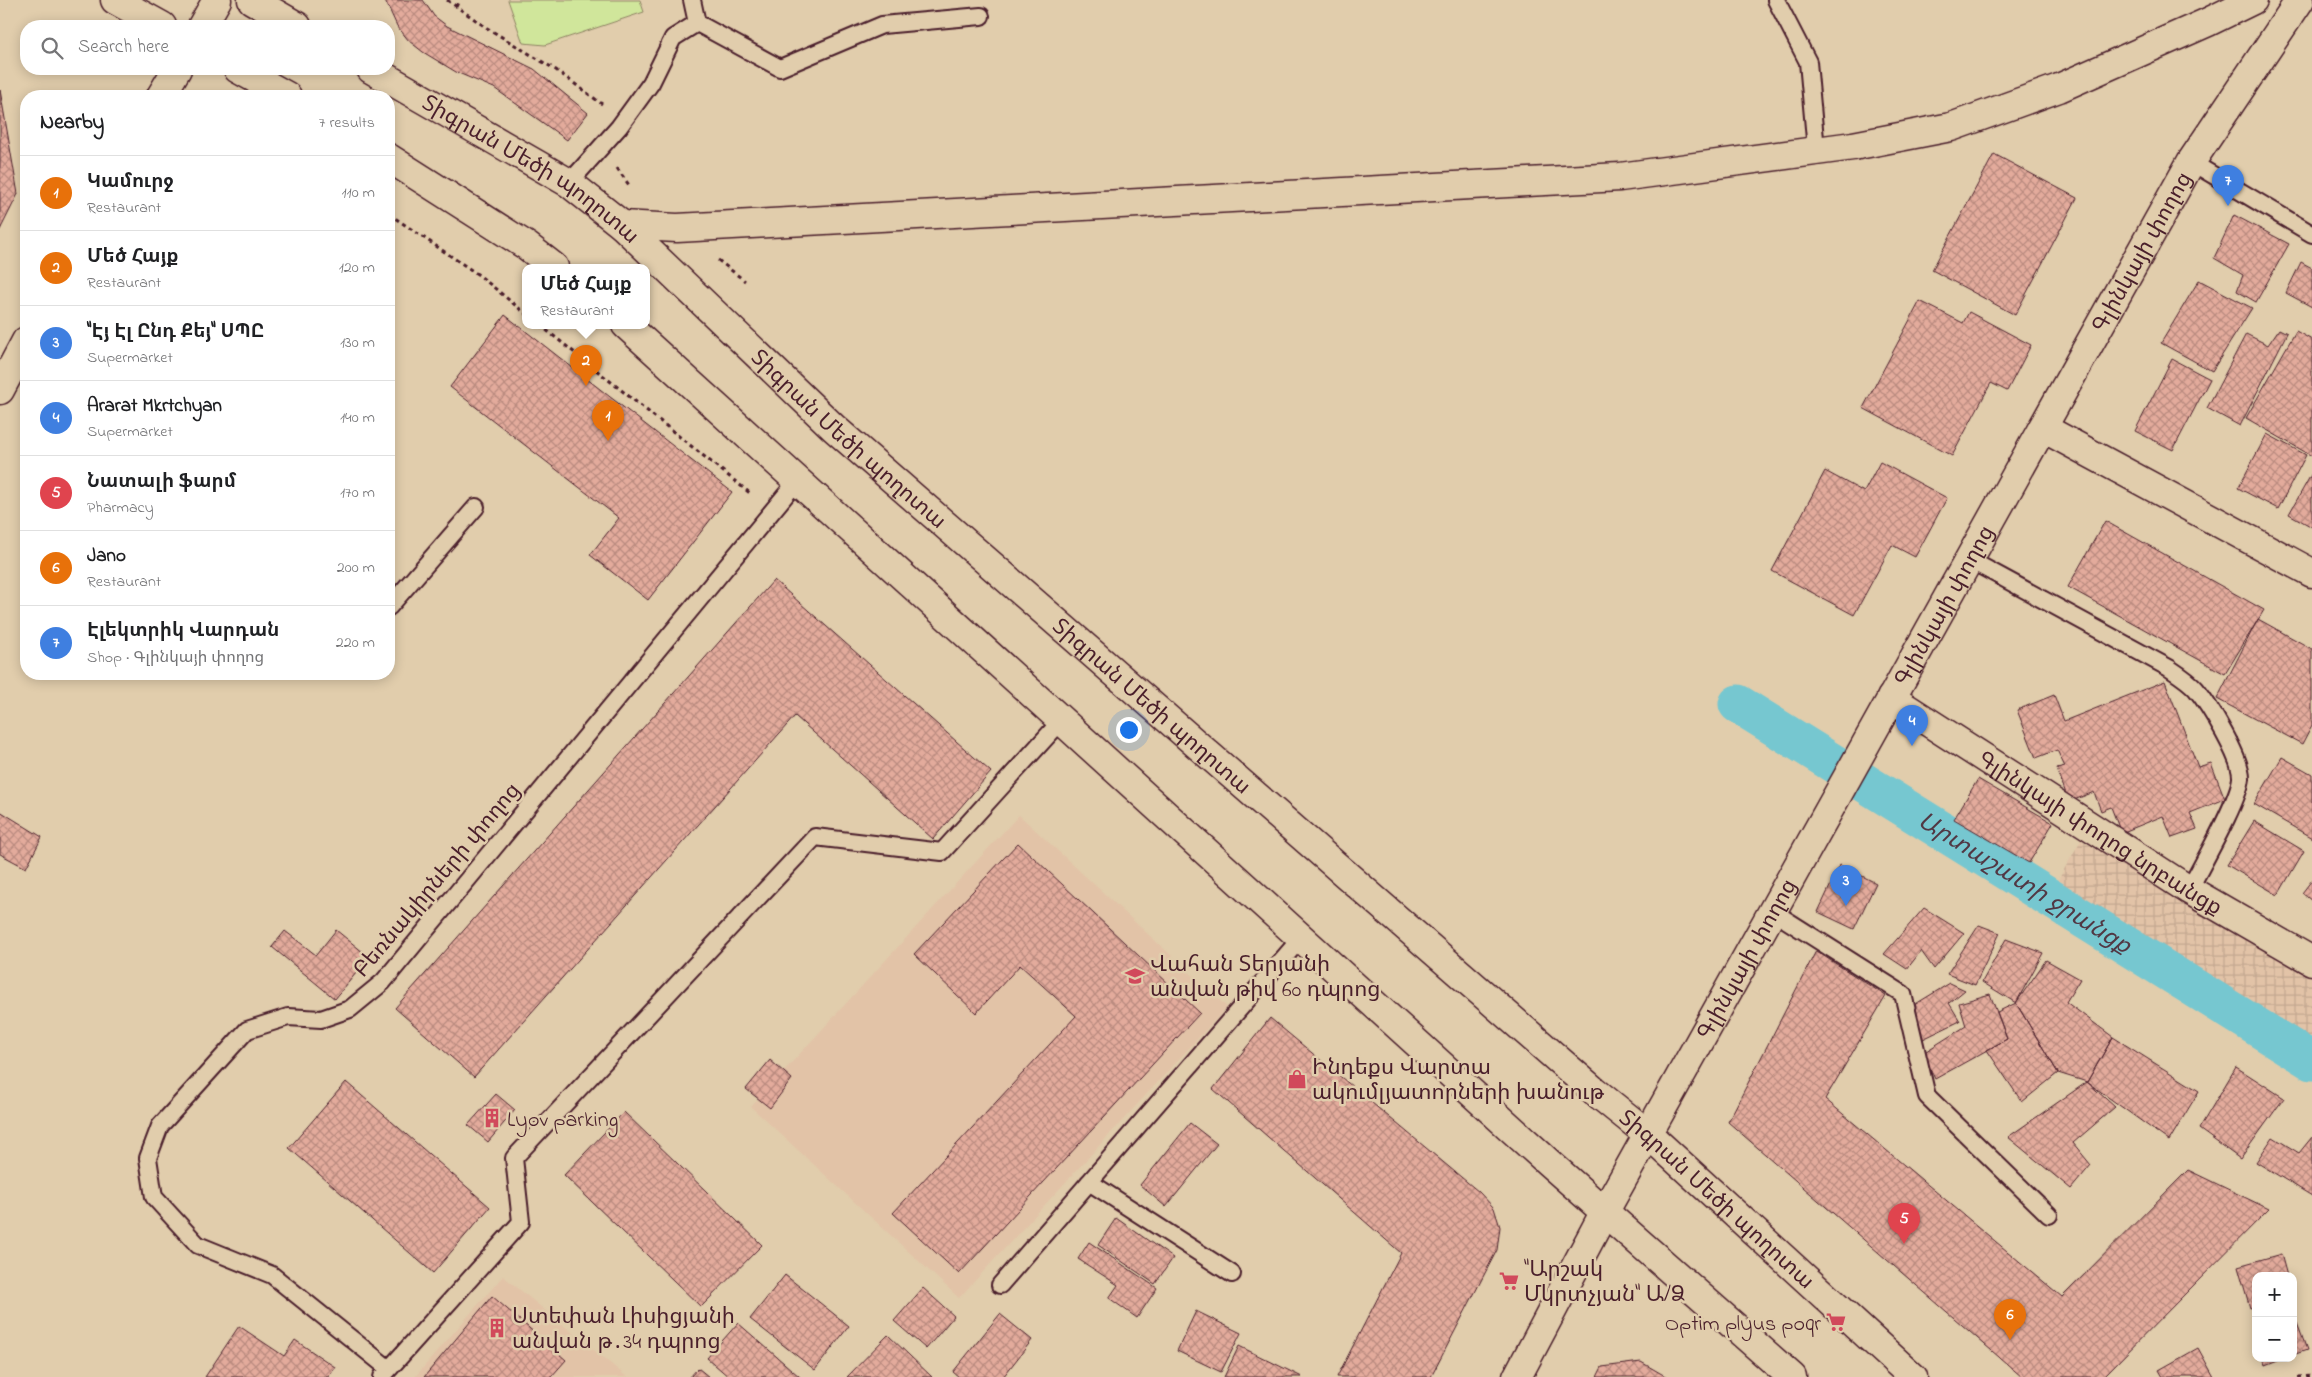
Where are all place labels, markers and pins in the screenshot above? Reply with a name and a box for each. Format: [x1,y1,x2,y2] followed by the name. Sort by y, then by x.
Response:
[2212,165,2244,206] pin: 7
[570,345,602,386] pin: 2
[592,400,624,441] pin: 1
[1896,705,1928,746] pin: 4
[1830,865,1862,906] pin: 3
[1150,950,1380,1007] place label: Վահան Տերյանի անվան թիվ 60 դպրոց
[1124,965,1146,987] school or university icon: Վահան Տերյանի անվան թիվ 60 դպրոց
[1312,1053,1604,1110] place label: Ինդեքս Վարտա ակումլյատորների խանութ
[1286,1068,1308,1090] shop icon: Ինդեքս Վարտա ակումլյատորների խանութ
[507,1105,619,1138] place label: Lyov parking
[481,1107,503,1129] building icon: Lyov parking
[1888,1203,1920,1244] pin: 5
[1524,1255,1685,1312] place label: "Արշակ Մկրտչյան" Ա/Ձ
[1498,1270,1520,1292] supermarket icon: "Արշակ Մկրտչյան" Ա/Ձ
[1994,1299,2026,1340] pin: 6
[512,1302,735,1359] place label: Ստեփան Լիսիցյանի անվան թ․34 դպրոց
[1665,1309,1821,1342] place label: Optim plyus poqr
[1825,1311,1847,1333] supermarket icon: Optim plyus poqr
[486,1317,508,1339] building icon: Ստեփան Լիսիցյանի անվան թ․34 դպրոց

